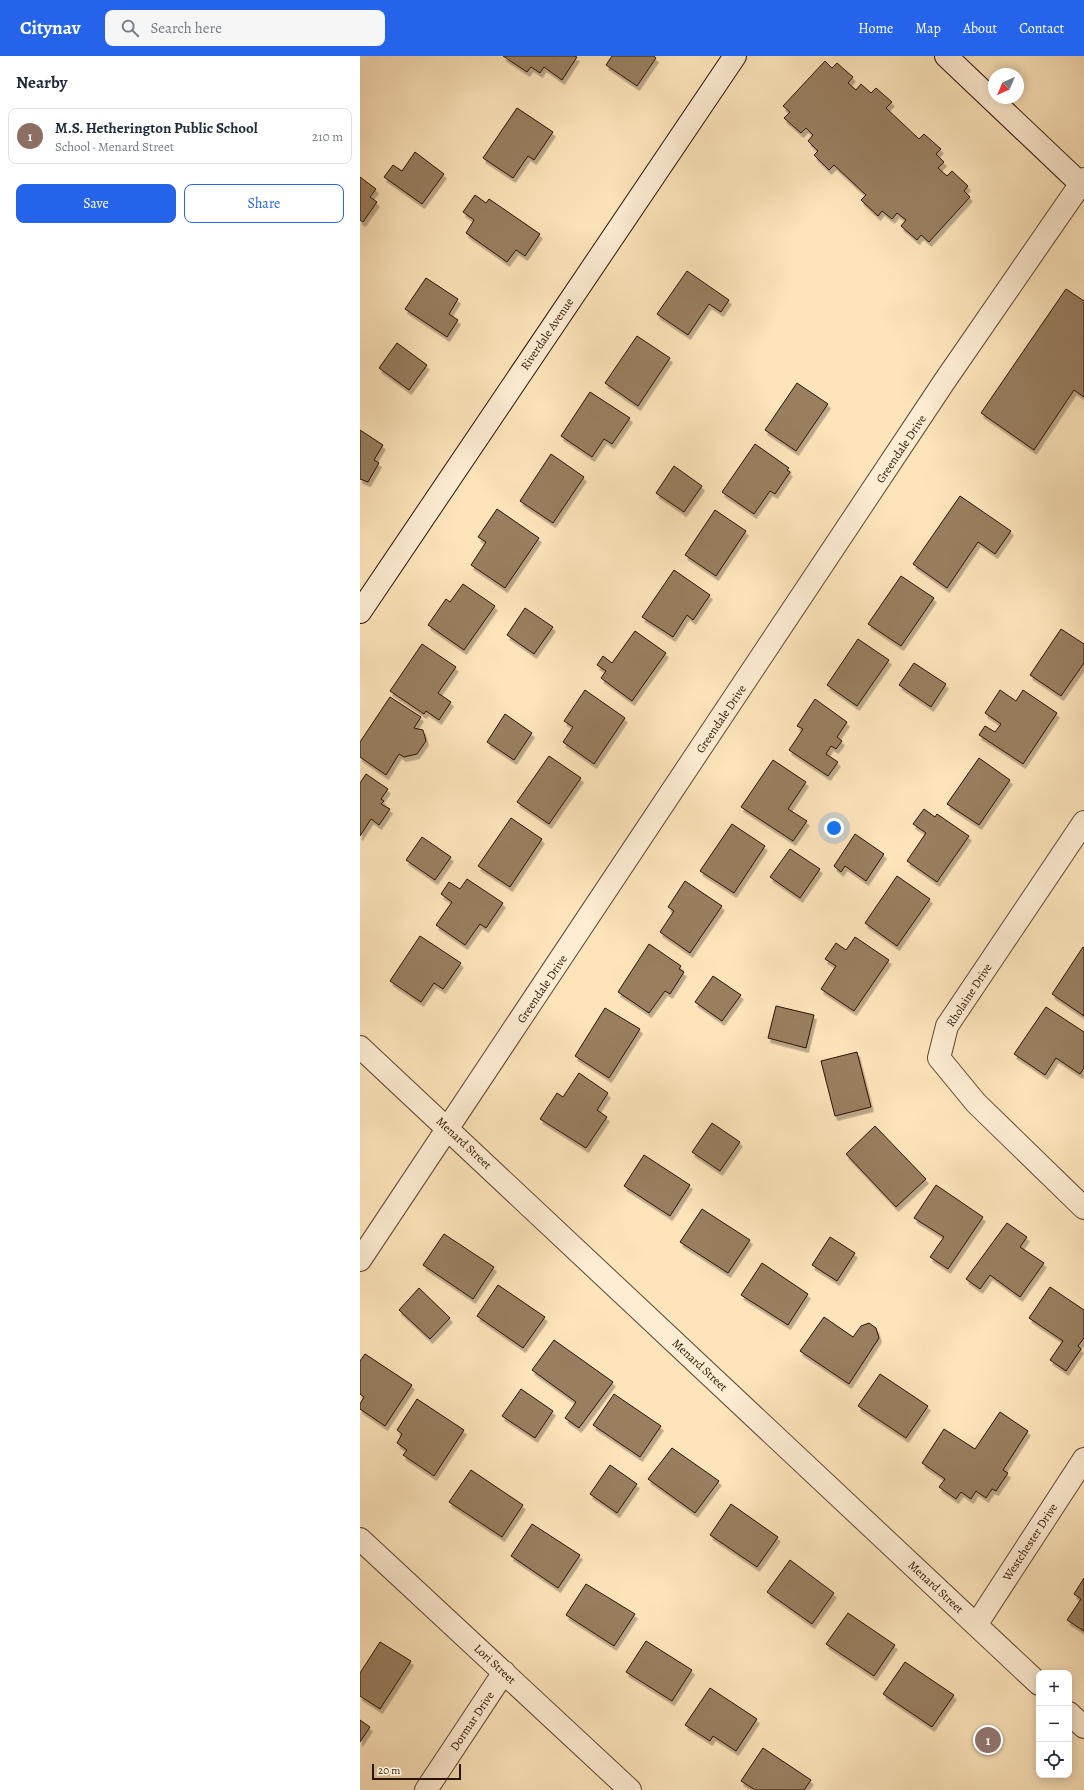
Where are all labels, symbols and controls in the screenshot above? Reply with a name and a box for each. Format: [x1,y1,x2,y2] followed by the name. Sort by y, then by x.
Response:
[105,10,385,46] search box
[20,15,81,41] text: Citynav
[119,17,141,39] icon: search
[151,18,222,38] text: Search here
[858,19,893,38] text: Home
[915,19,941,38] text: Map
[963,19,997,38] text: About
[1019,19,1064,38] text: Contact
[988,68,1024,104] north arrow
[16,71,67,94] text: Nearby
[55,118,258,138] text: M.S. Hetherington Public School
[28,128,32,145] text: 1
[312,128,343,145] text: 210 m
[55,138,174,155] text: School · Menard Street
[16,184,176,223] button: Save
[184,184,344,223] button: Share
[517,295,577,373] street label: Riverdale Avenue
[872,412,930,486] street label: Greendale Drive
[692,682,750,756] street label: Greendale Drive
[824,818,844,838] your location
[513,952,571,1026] street label: Greendale Drive
[942,960,996,1030] street label: Rholaine Drive
[433,1113,495,1173] street label: Menard Street
[669,1335,731,1395] street label: Menard Street
[998,1500,1061,1585] street label: Westchester Drive
[905,1557,967,1617] street label: Menard Street
[471,1640,519,1688] street label: Lori Street
[1036,1670,1072,1778] map controls
[1036,1670,1072,1706] button: +
[446,1688,498,1754] street label: Dormar Drive
[1036,1706,1072,1742] button: −
[975,1725,1001,1755] pin: 1
[1036,1742,1072,1778] button: locate
[372,1762,461,1781] scale bar
[378,1763,400,1778] text: 20 m

